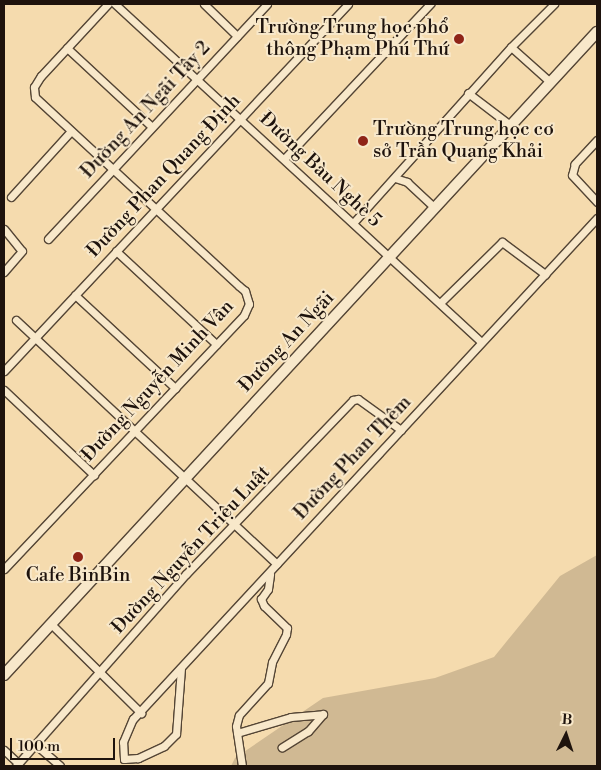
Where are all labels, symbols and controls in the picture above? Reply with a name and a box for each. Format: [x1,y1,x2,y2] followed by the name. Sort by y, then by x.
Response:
[255,17,449,61] place label: Trường Trung học phổ thông Phạm Phú Thứ
[453,33,465,45] marker: Trường Trung học phổ thông Phạm Phú Thứ
[77,37,215,183] street label: Đường An Ngãi Tây 2
[82,90,246,262] street label: Đường Phan Quang Định
[254,108,386,232] street label: Đường Bàu Nghè 5
[373,119,554,163] place label: Trường Trung học cơ sở Trần Quang Khải
[357,135,369,147] marker: Trường Trung học cơ sở Trần Quang Khải
[235,287,339,397] street label: Đường An Ngãi
[77,296,239,466] street label: Đường Nguyễn Minh Vân
[290,391,416,525] street label: Đường Phan Thêm
[107,461,275,639] street label: Đường Nguyễn Triệu Luật
[72,551,84,563] marker: Cafe BinBin
[26,565,130,587] place label: Cafe BinBin
[541,710,591,760] north arrow
[561,711,573,729] text: B
[12,728,118,760] scale bar
[18,737,60,756] text: 100 m

